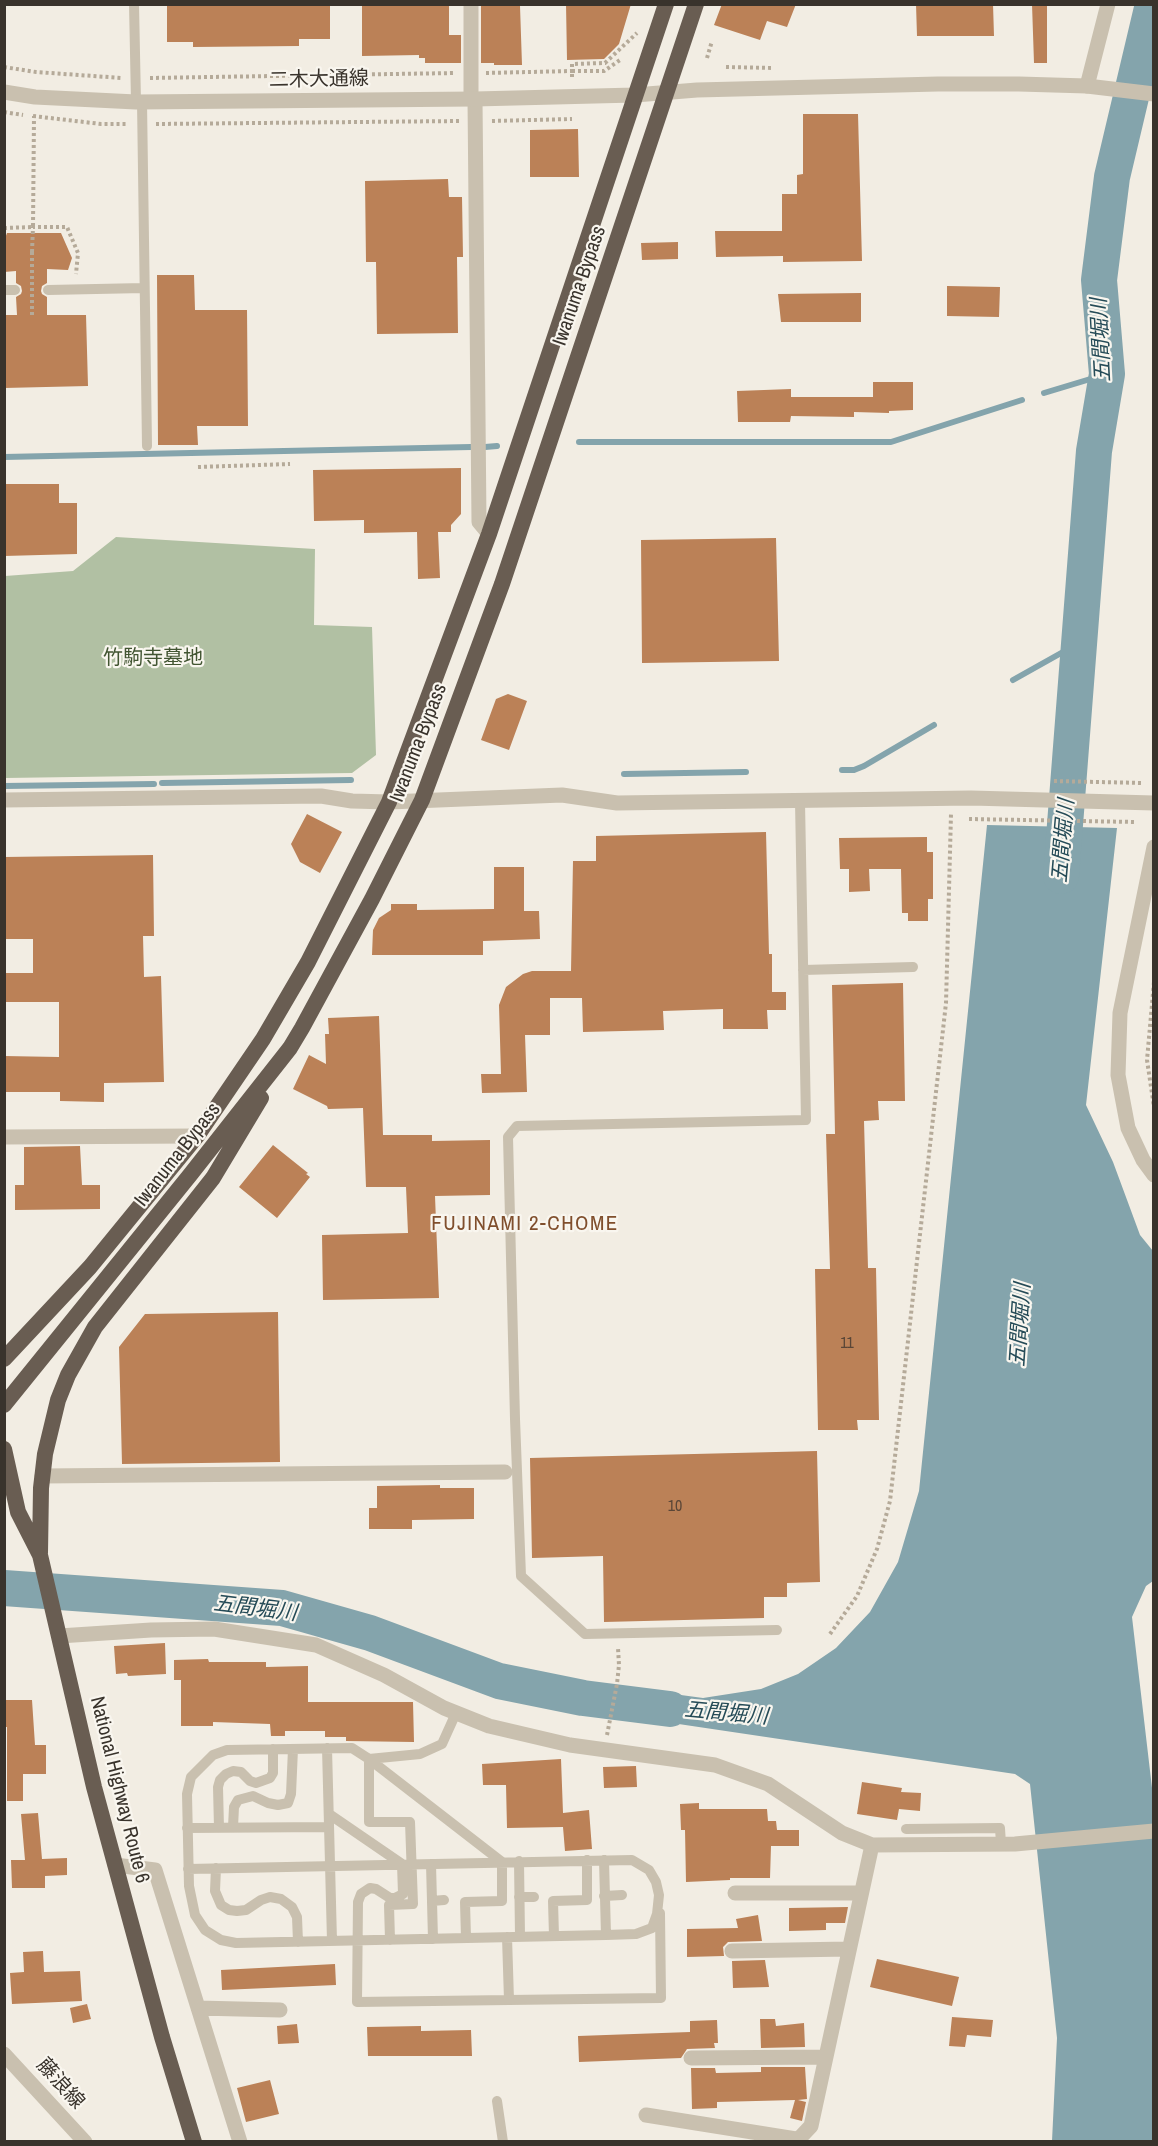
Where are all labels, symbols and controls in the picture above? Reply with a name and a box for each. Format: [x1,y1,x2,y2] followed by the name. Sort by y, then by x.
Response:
[269,67,369,93] street label: 二木大通線
[548,223,612,349] street label: Iwanuma Bypass
[1087,297,1117,383] water label: 五間堀川
[103,647,203,671] park label: 竹駒寺墓地
[385,680,453,806] street label: Iwanuma Bypass
[1048,798,1080,884] water label: 五間堀川
[130,1098,226,1212] street label: Iwanuma Bypass
[431,1211,619,1237] district label: FUJINAMI 2-CHOME
[1006,1282,1036,1368] water label: 五間堀川
[840,1334,854,1354] house number: 11
[668,1497,682,1517] house number: 10
[212,1591,298,1627] water label: 五間堀川
[84,1694,154,1886] street label: National Highway Route 6
[683,1698,769,1730] water label: 五間堀川
[31,2054,89,2114] street label: 藤浪線

